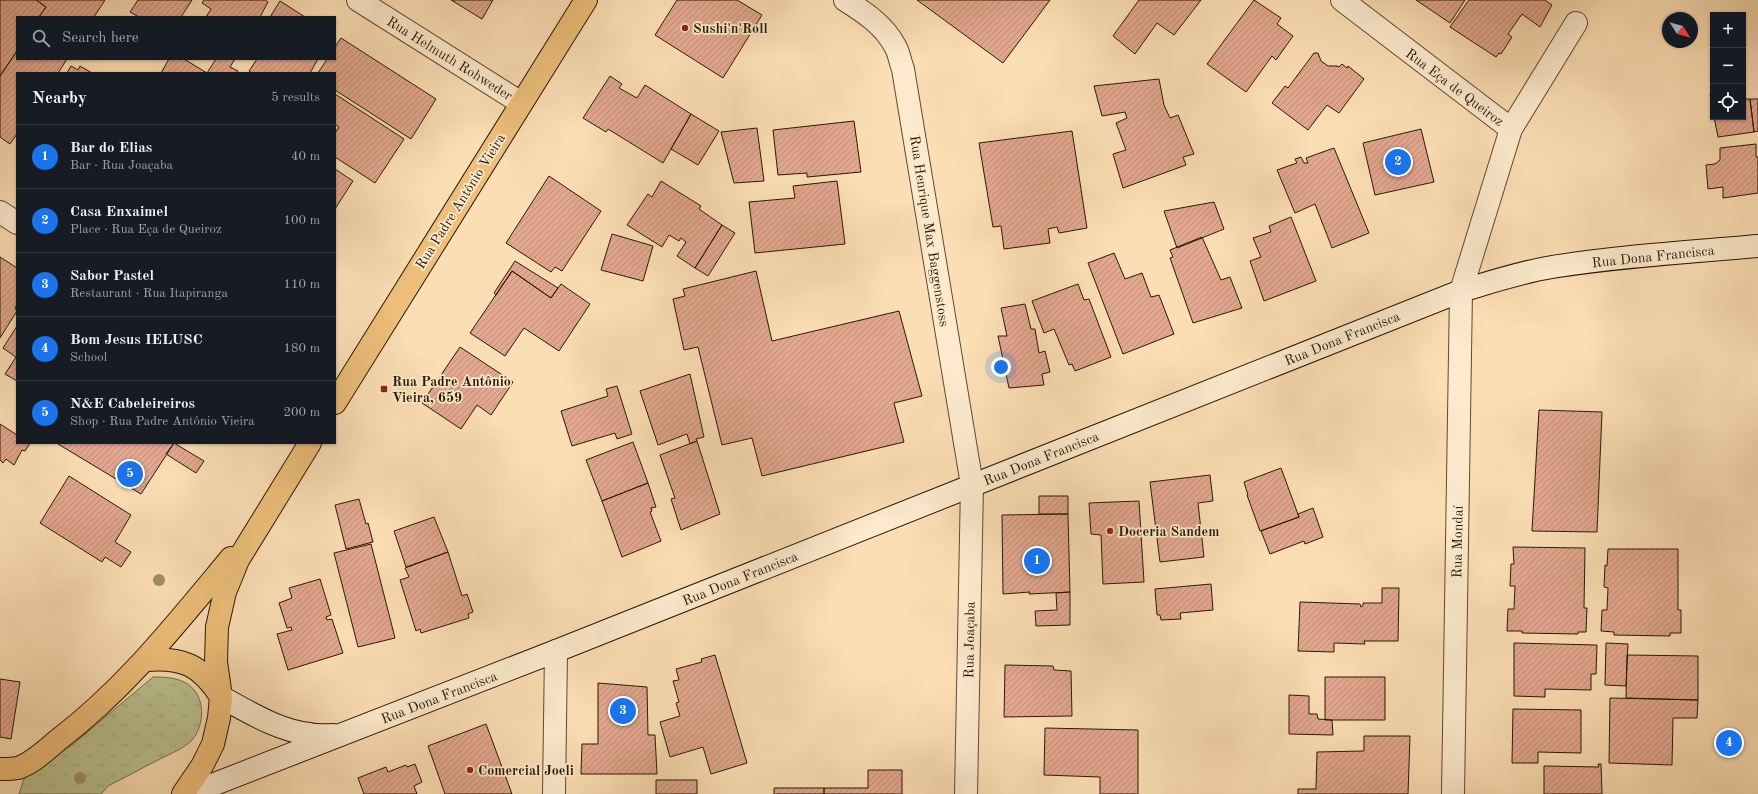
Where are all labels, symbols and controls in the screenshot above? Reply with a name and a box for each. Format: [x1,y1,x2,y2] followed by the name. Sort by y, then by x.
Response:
[1662,12,1698,48] north arrow
[1710,12,1746,120] map controls
[1710,12,1746,48] button: +
[384,14,515,103] street label: Rua Helmuth Rohweder
[16,16,336,60] search box
[693,22,768,36] place label: Sushi'n'Roll
[680,23,690,33] marker: Sushi'n'Roll
[30,27,52,49] icon: search
[62,31,139,46] text: Search here
[1403,46,1506,129] street label: Rua Eça de Queiroz
[1710,48,1746,84] button: −
[1710,84,1746,120] button: locate
[32,90,87,107] text: Nearby
[271,91,320,104] text: 5 results
[413,131,508,272] street label: Rua Padre Antônio Vieira
[907,135,951,328] street label: Rua Henrique Max Baggenstoss
[70,141,152,156] text: Bar do Elias
[1385,147,1411,177] pin: 2
[41,150,49,163] text: 1
[291,150,320,163] text: 40 m
[70,159,173,172] text: Bar · Rua Joaçaba
[70,205,168,220] text: Casa Enxaimel
[41,214,49,227] text: 2
[283,214,320,227] text: 100 m
[70,223,222,236] text: Place · Rua Eça de Queiroz
[1591,244,1715,270] street label: Rua Dona Francisca
[70,269,154,284] text: Sabor Pastel
[41,278,49,291] text: 3
[283,278,320,291] text: 110 m
[70,287,228,300] text: Restaurant · Rua Itapiranga
[1283,309,1402,369] street label: Rua Dona Francisca
[70,333,203,348] text: Bom Jesus IELUSC
[41,342,49,355] text: 4
[283,342,320,355] text: 180 m
[70,351,107,364] text: School
[991,357,1011,377] your location
[392,375,511,405] place label: Rua Padre Antônio Vieira, 659
[379,384,389,394] marker: Rua Padre Antônio Vieira, 659
[70,397,195,412] text: N&E Cabeleireiros
[41,406,49,419] text: 5
[283,406,320,419] text: 200 m
[70,415,255,428] text: Shop · Rua Padre Antônio Vieira
[982,429,1101,489] street label: Rua Dona Francisca
[117,459,143,489] pin: 5
[1450,505,1466,578] street label: Rua Mondaí
[1118,525,1219,539] place label: Doceria Sandem
[1105,526,1115,536] marker: Doceria Sandem
[1024,546,1050,576] pin: 1
[681,549,800,609] street label: Rua Dona Francisca
[962,601,978,679] street label: Rua Joaçaba
[379,669,499,727] street label: Rua Dona Francisca
[610,696,636,726] pin: 3
[1716,728,1742,758] pin: 4
[478,764,574,778] place label: Comercial Joeli
[465,765,475,775] marker: Comercial Joeli

